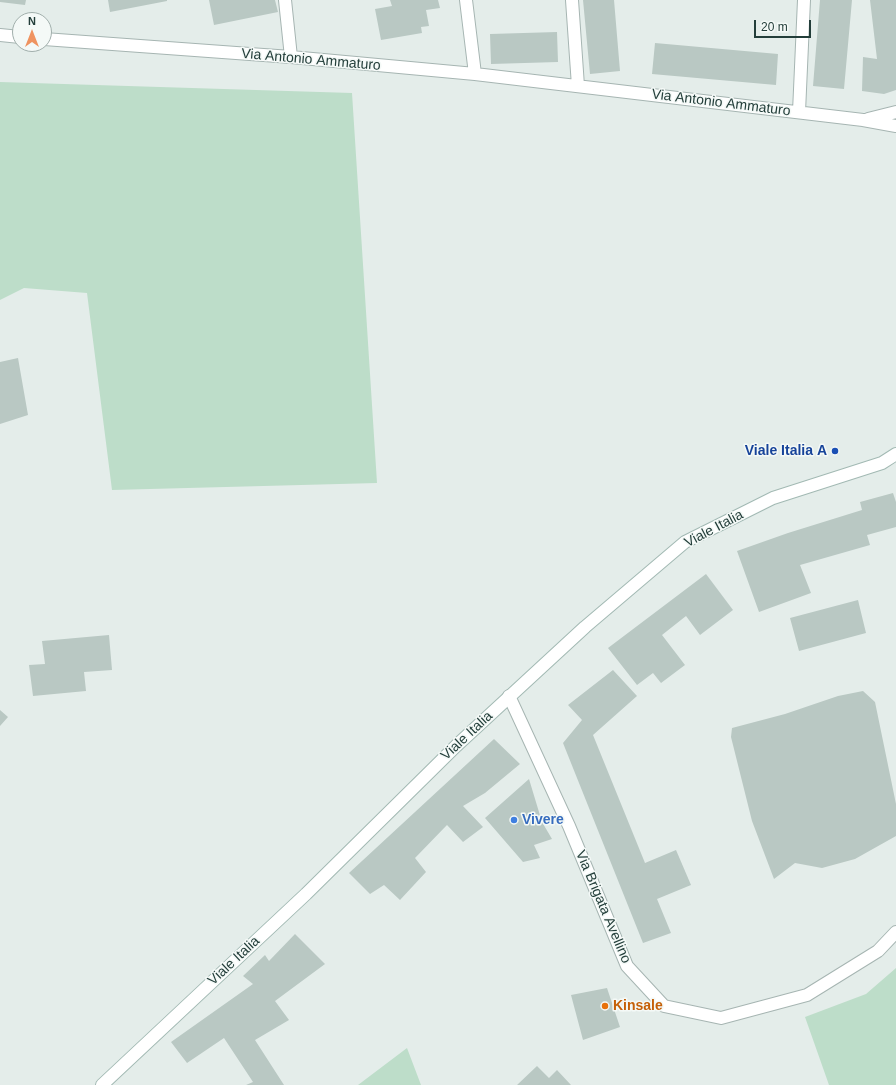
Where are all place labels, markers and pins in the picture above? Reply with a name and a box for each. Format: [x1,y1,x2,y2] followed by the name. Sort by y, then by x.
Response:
[745,443,827,459] place label: Viale Italia A
[830,446,840,456] marker: Viale Italia A
[522,812,564,828] place label: Vivere
[509,815,519,825] marker: Vivere
[613,998,663,1014] place label: Kinsale
[600,1001,610,1011] marker: Kinsale

